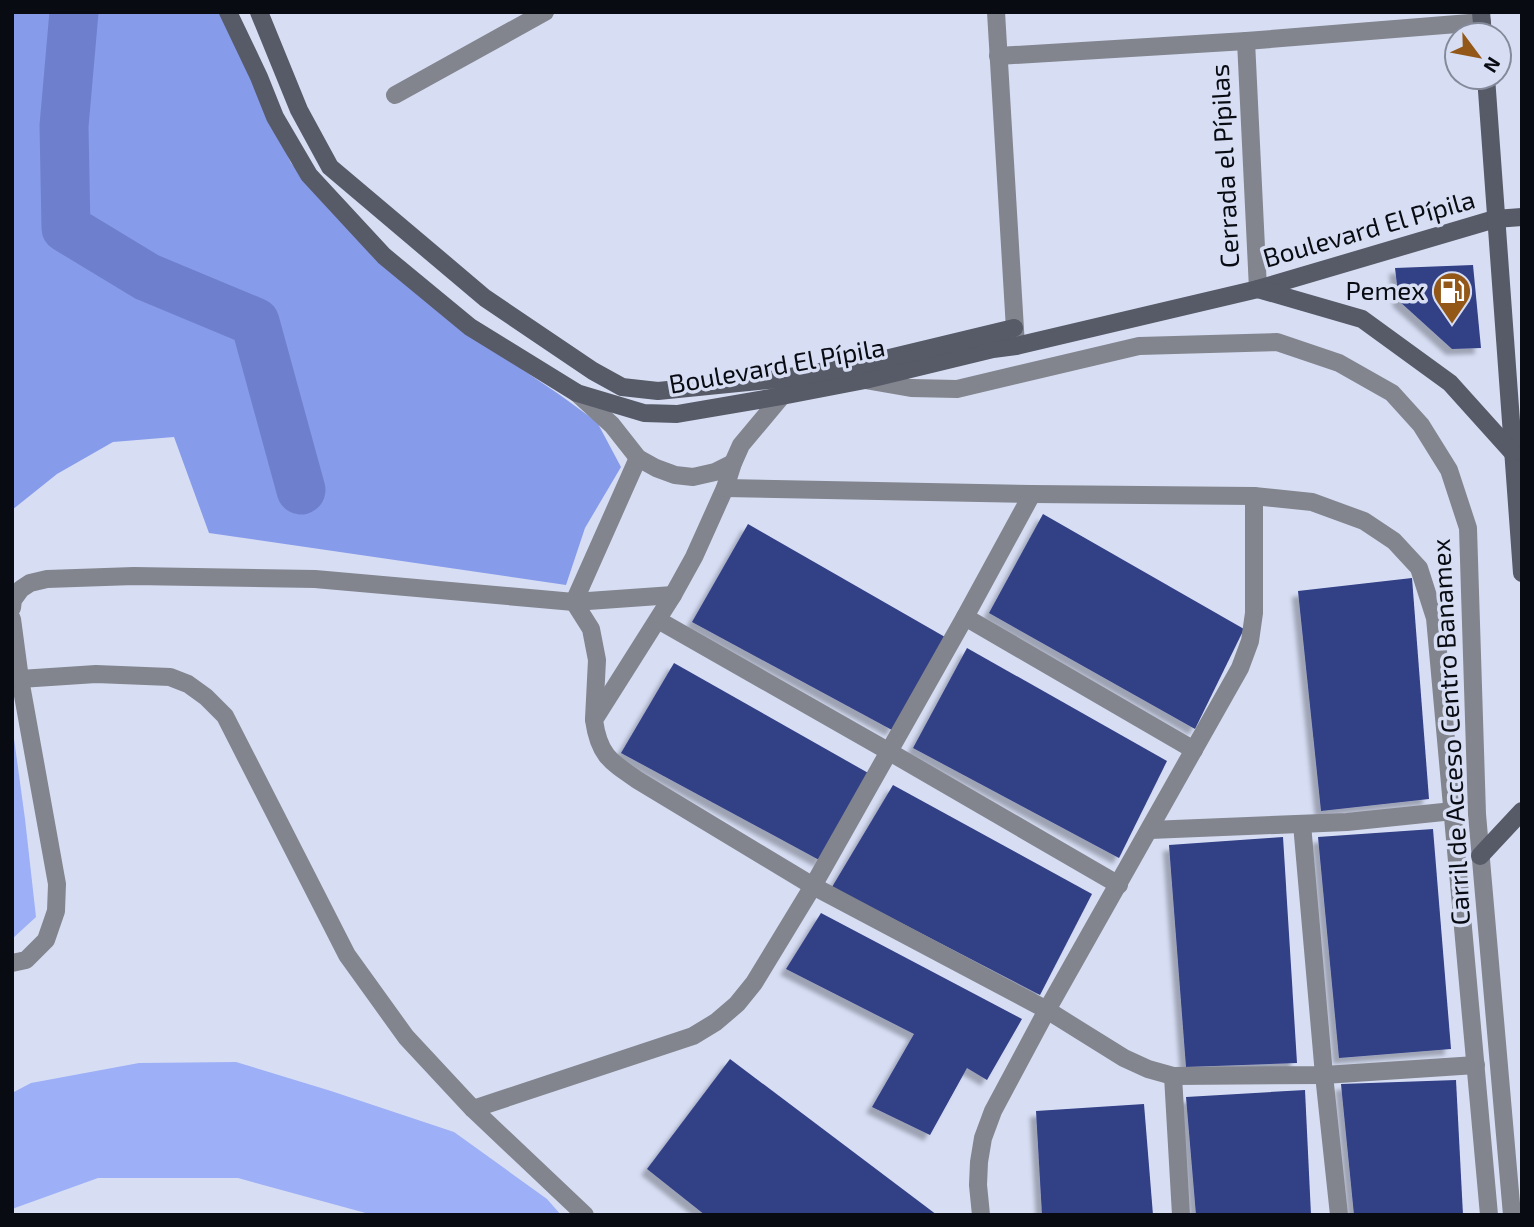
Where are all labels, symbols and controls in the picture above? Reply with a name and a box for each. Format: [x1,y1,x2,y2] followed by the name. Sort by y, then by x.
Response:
[1443,21,1513,91] north arrow
[1479,53,1506,77] text: N
[1203,63,1244,269] street label: Cerrada el Pípilas
[1259,182,1478,273] street label: Boulevard El Pípila
[1431,270,1473,325] fuel station icon: Pemex
[1345,274,1425,305] place label: Pemex
[666,330,887,399] street label: Boulevard El Pípila
[1424,538,1475,926] street label: Carril de Acceso Centro Banamex

